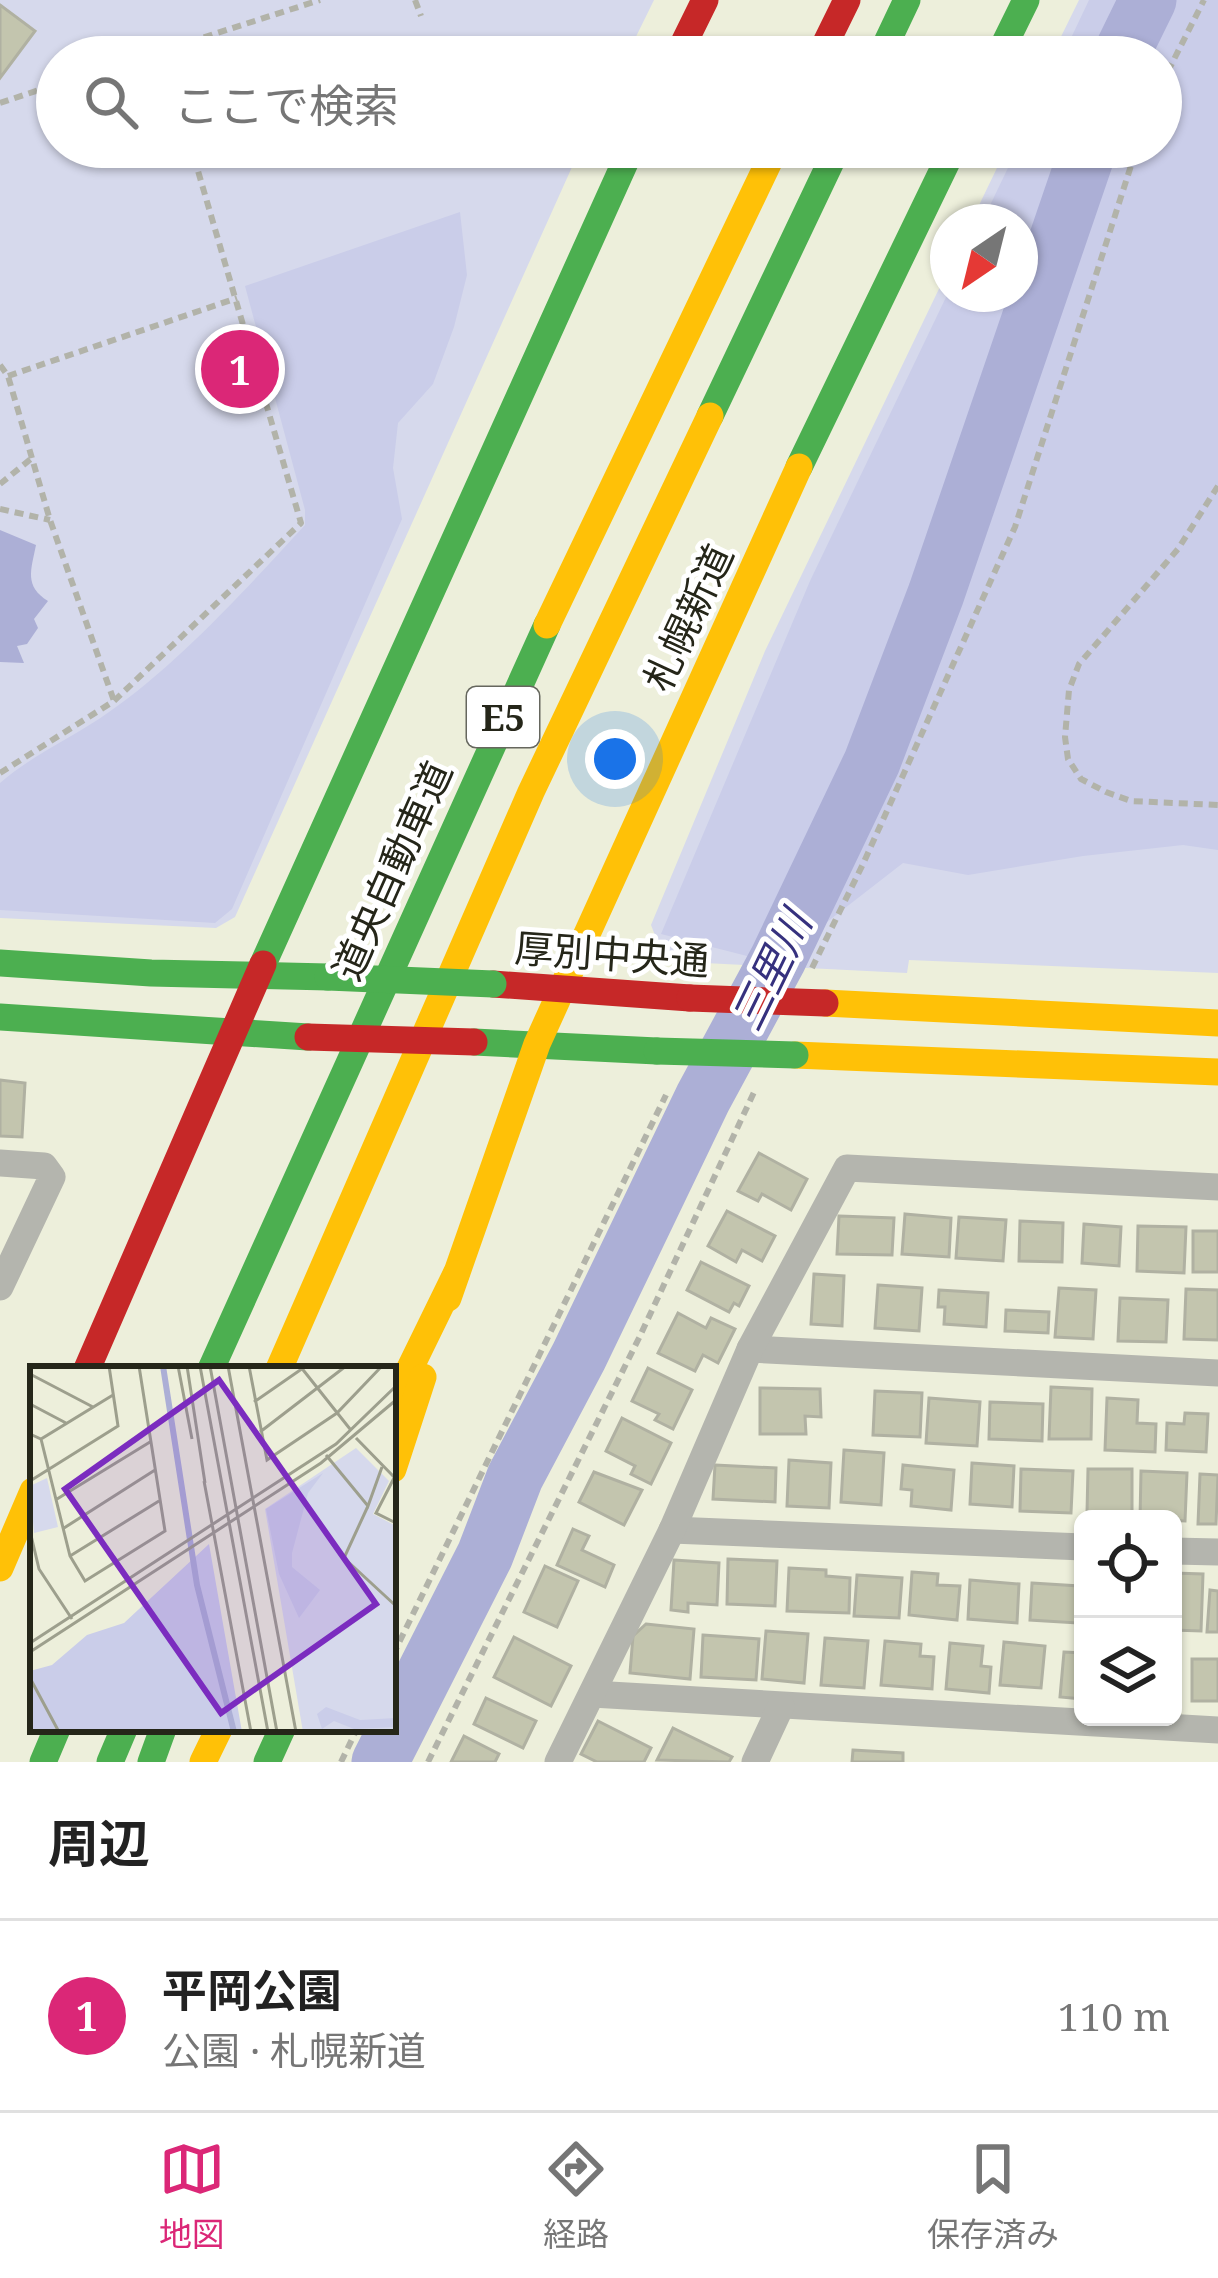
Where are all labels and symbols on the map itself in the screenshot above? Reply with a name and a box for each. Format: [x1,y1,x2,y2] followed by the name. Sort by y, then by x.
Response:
[930,204,1038,312] north arrow
[201,324,279,414] pin: 1
[630,535,744,699] street label: 札幌新道
[467,687,539,747] road number: E5
[585,729,645,789] your location
[319,752,463,988] street label: 道央自動車道
[717,897,825,1039] water label: 三里川
[513,920,711,986] street label: 厚別中央通
[30,1366,396,1732] inset map

